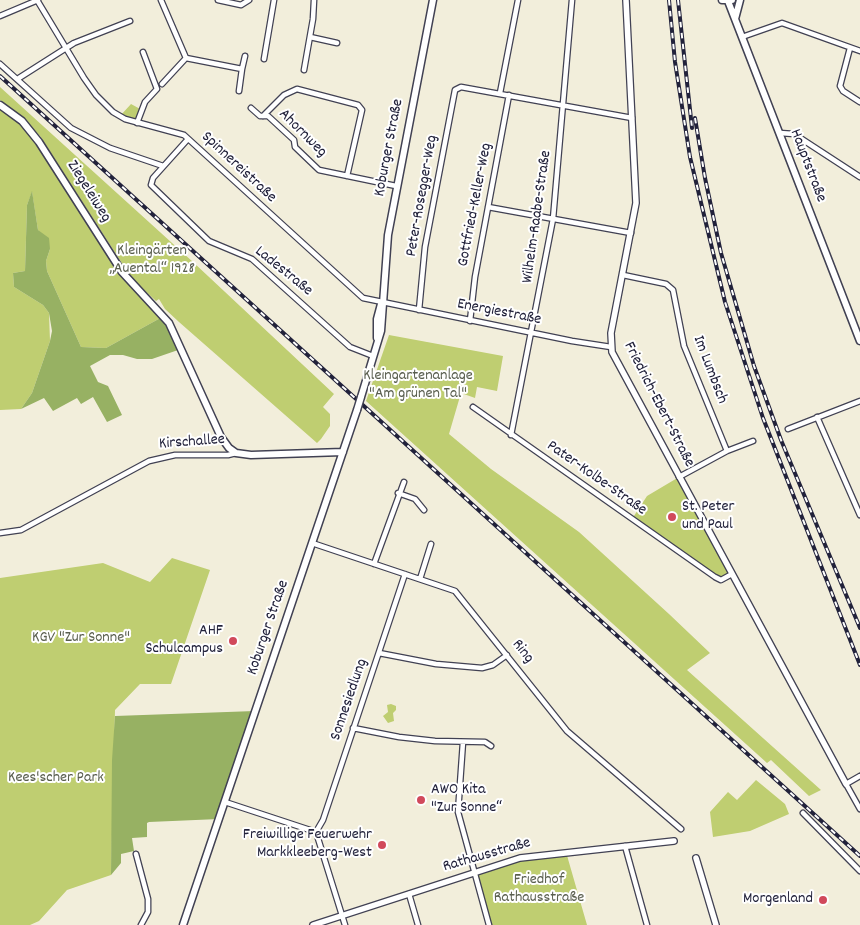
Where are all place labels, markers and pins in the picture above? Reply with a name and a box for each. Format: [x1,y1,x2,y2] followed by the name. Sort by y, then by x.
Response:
[682,498,734,536] place label: St. Peter und Paul
[666,511,678,523] marker: St. Peter und Paul
[146,622,223,660] place label: AHF Schulcampus
[227,635,239,647] marker: AHF Schulcampus
[431,781,502,819] place label: AWO Kita "Zur Sonne“
[415,794,427,806] marker: AWO Kita "Zur Sonne“
[243,826,372,864] place label: Freiwillige Feuerwehr Markkleeberg-West
[376,839,388,851] marker: Freiwillige Feuerwehr Markkleeberg-West
[743,890,813,910] place label: Morgenland
[817,894,829,906] marker: Morgenland

